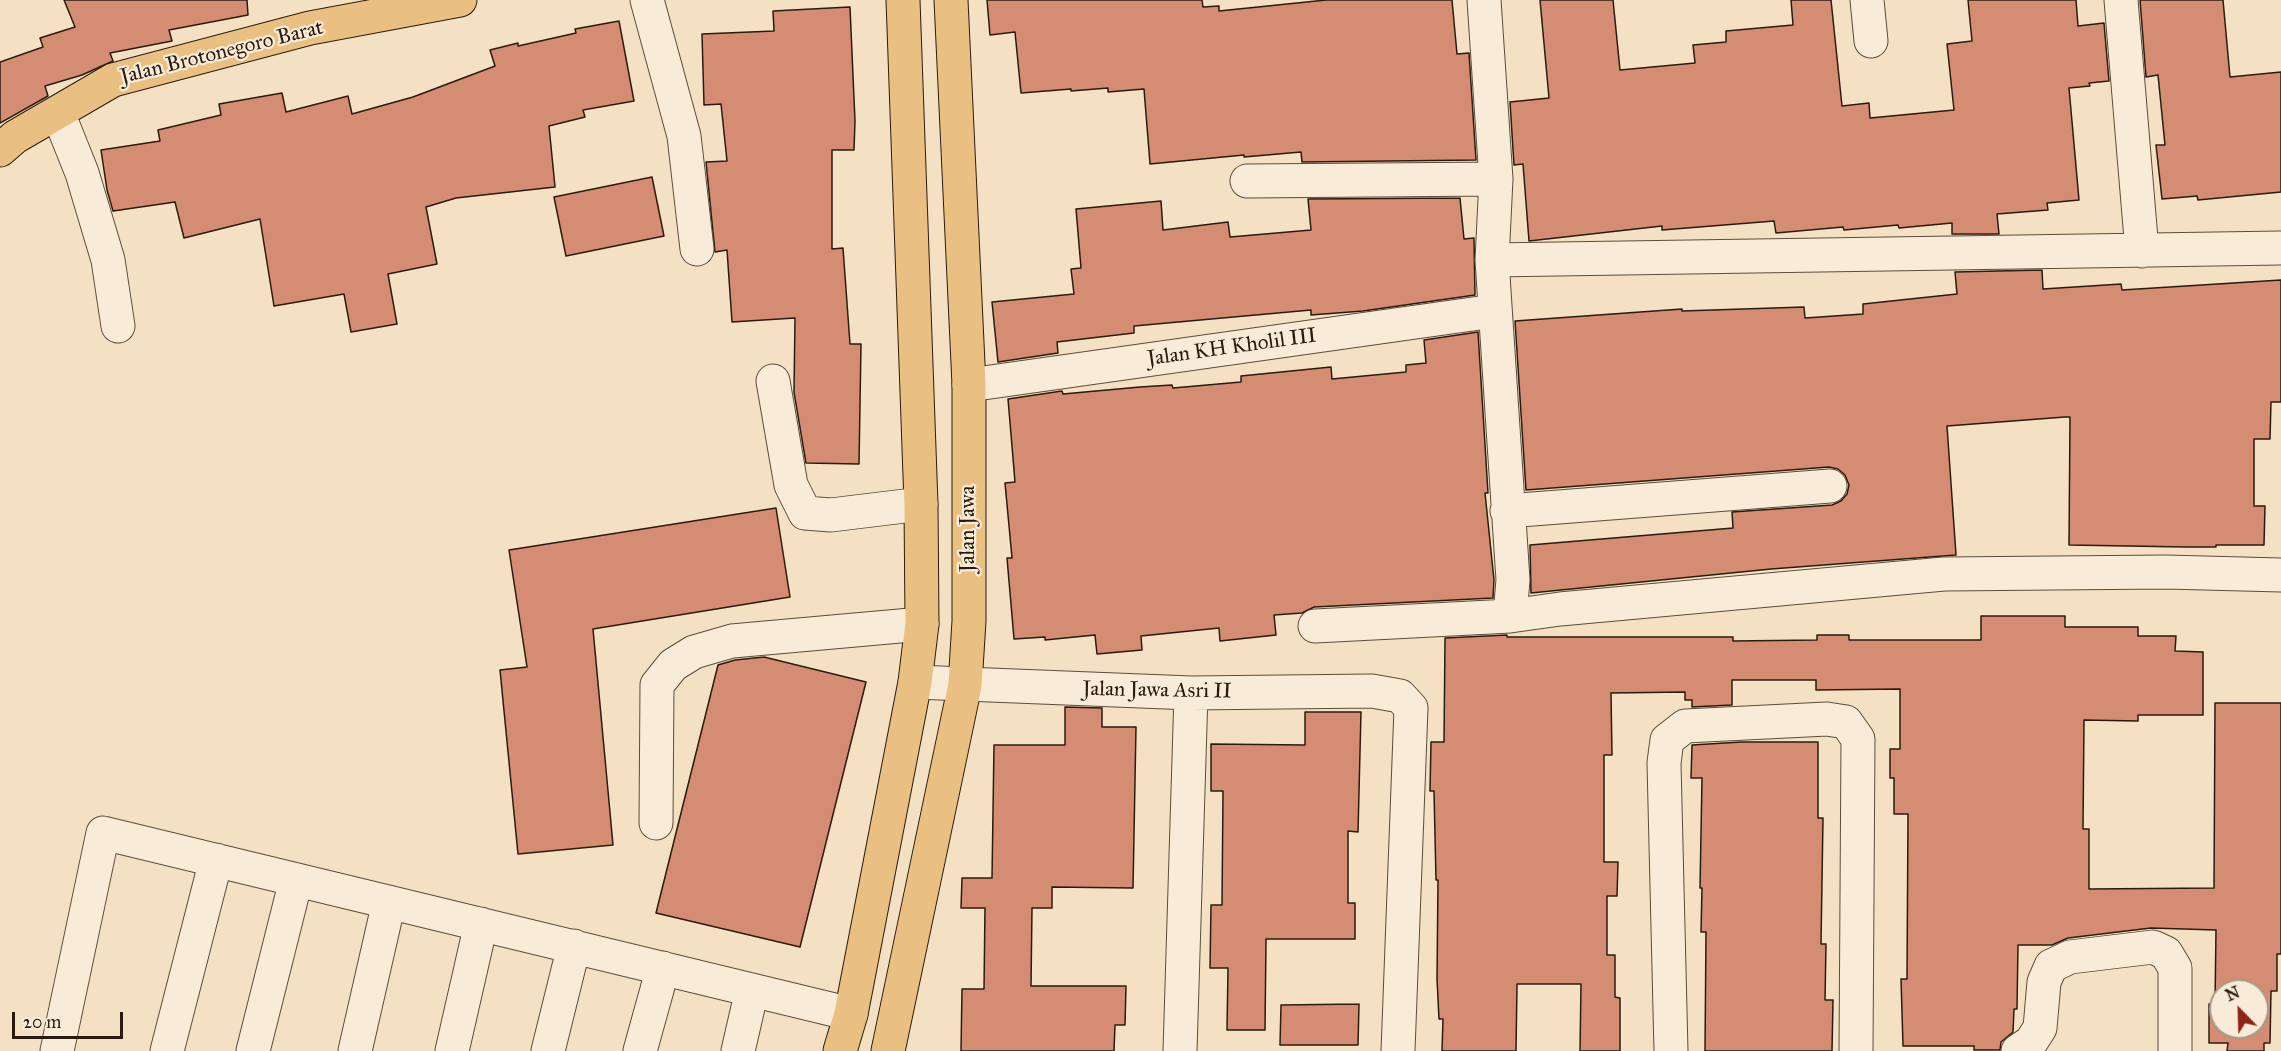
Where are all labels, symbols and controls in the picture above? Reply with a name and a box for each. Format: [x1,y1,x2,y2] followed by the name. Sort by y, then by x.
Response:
[118,16,326,90] street label: Jalan Brotonegoro Barat
[1146,324,1318,372] street label: Jalan KH Kholil III
[956,486,982,572] street label: Jalan Jawa
[1082,677,1232,705] street label: Jalan Jawa Asri II
[2209,979,2269,1039] north arrow
[2223,982,2243,1005] text: N
[15,1000,126,1038] scale bar
[23,1011,61,1033] text: 20 m

